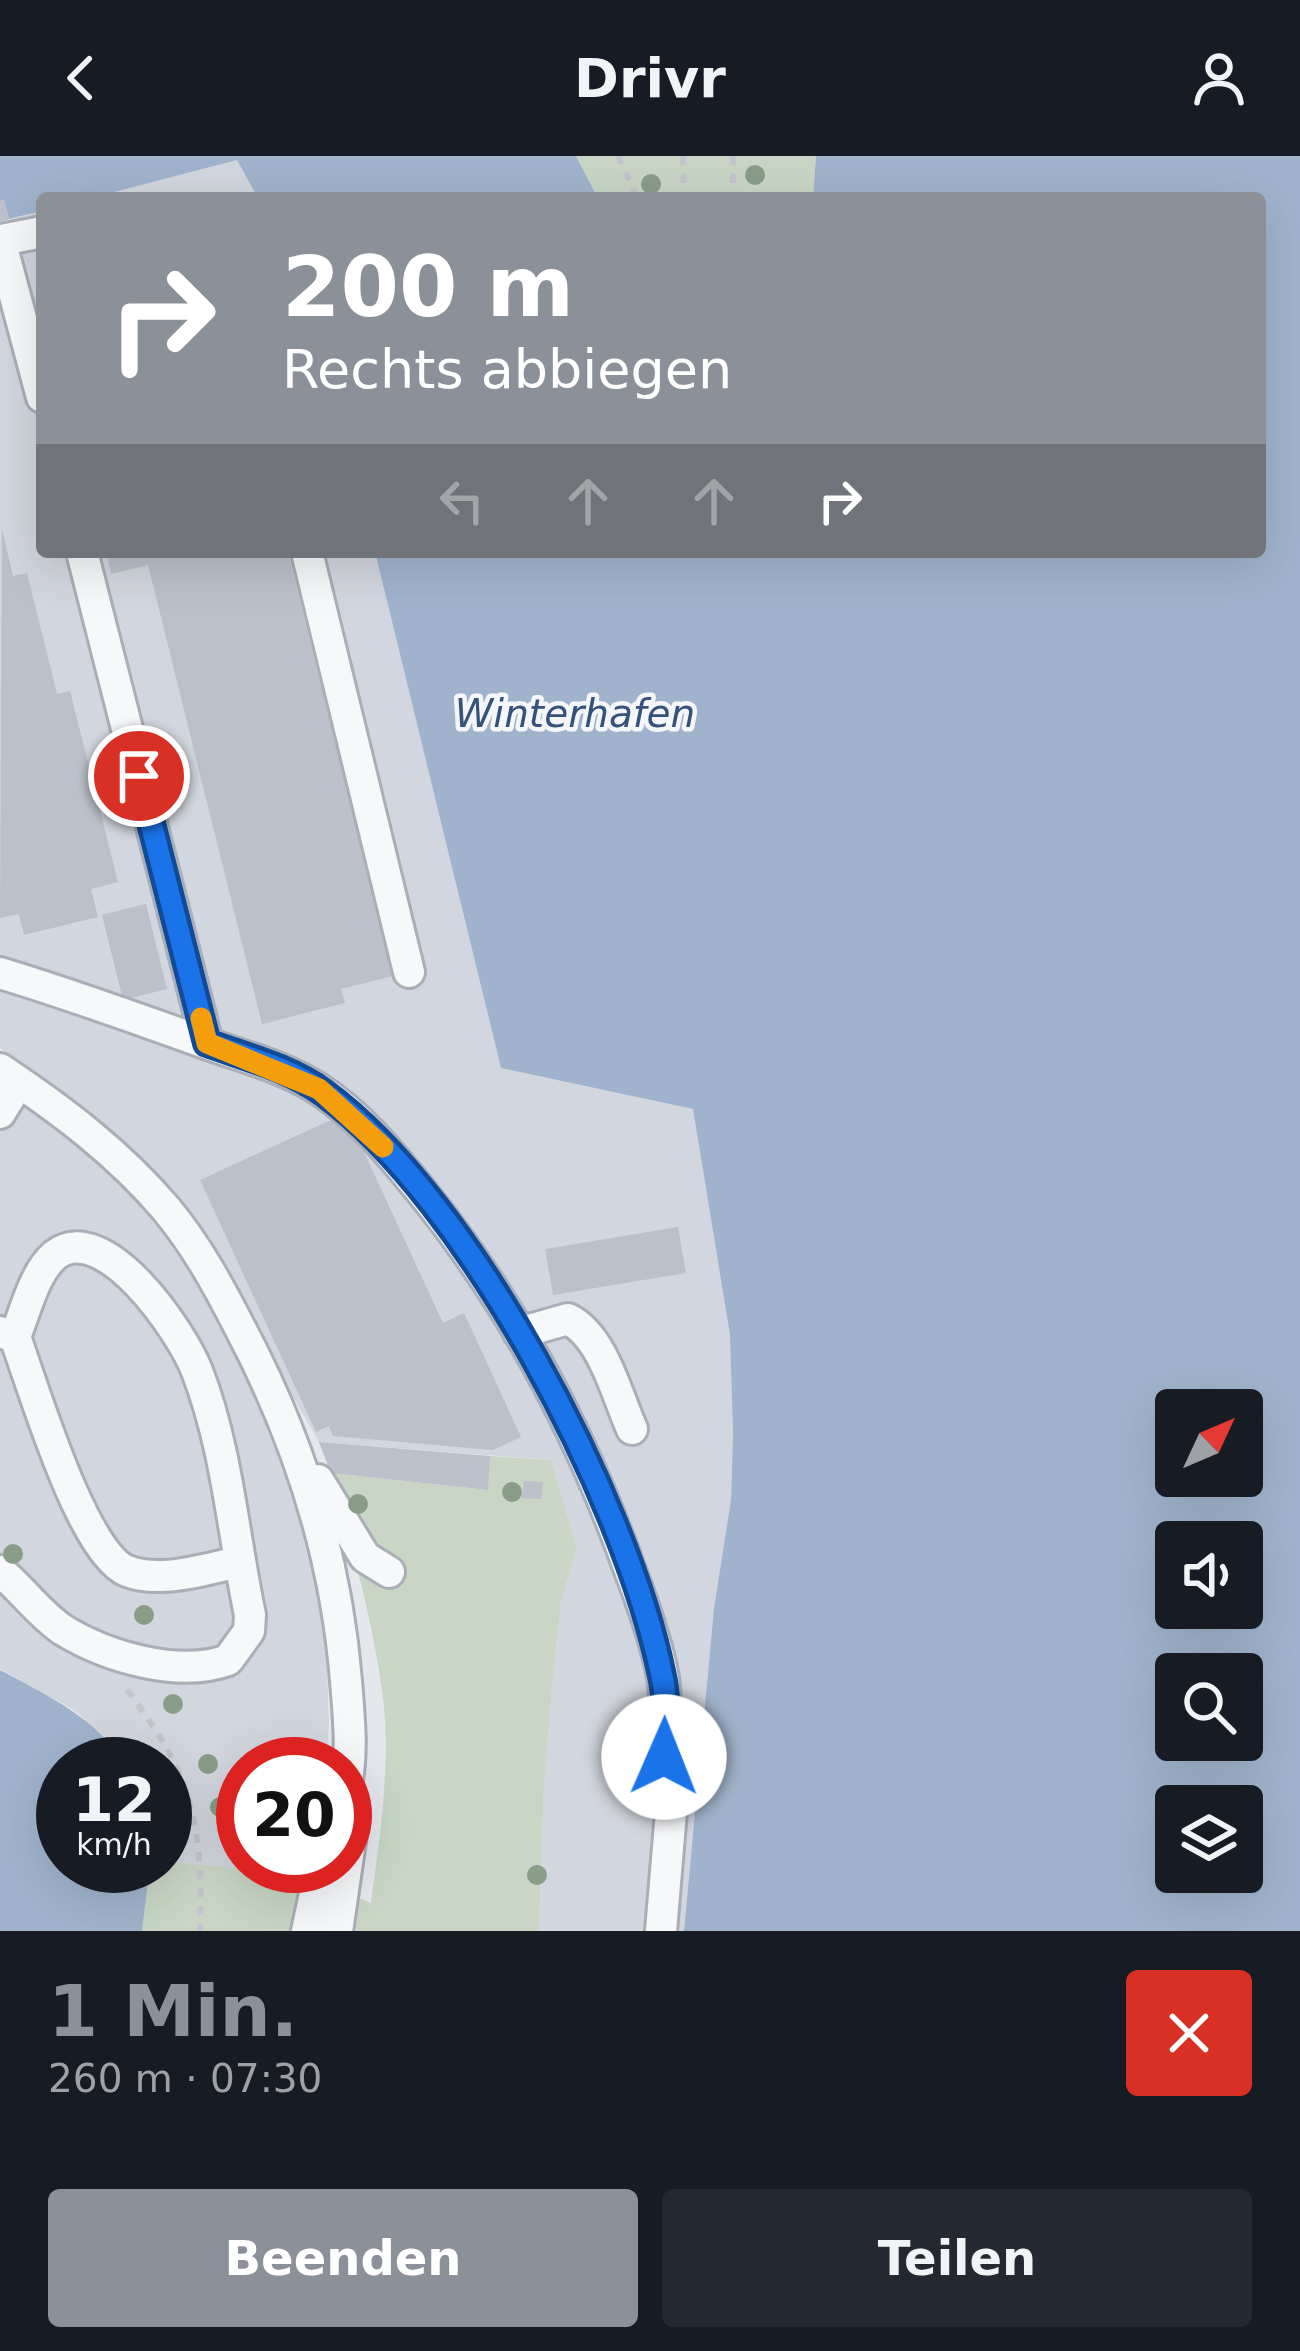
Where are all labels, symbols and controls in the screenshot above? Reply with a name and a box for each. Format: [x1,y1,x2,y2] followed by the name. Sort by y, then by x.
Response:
[48,45,114,111] icon: back
[1186,45,1252,111] icon: person
[574,47,726,110] text: Drivr
[282,238,574,336] text: 200 m
[84,240,240,396] icon: right
[282,338,732,401] text: Rechts abbiegen
[429,468,495,534] icon: left
[555,468,621,534] icon: ahead
[681,468,747,534] icon: ahead
[807,468,873,534] icon: right
[455,691,695,736] water label: Winterhafen
[88,725,190,827] pin
[106,743,172,809] icon: arrive
[1155,1389,1263,1497] north arrow
[1155,1389,1263,1893] map controls
[1155,1521,1263,1629] button: sound
[1155,1653,1263,1761] button: search
[601,1694,727,1820] position arrow
[216,1737,372,1893] speed limit sign: 20
[72,1765,156,1835] text: 12
[1155,1785,1263,1893] button: layers
[76,1827,152,1862] text: km/h
[48,1969,298,2053] text: 1 Min.
[1126,1970,1252,2096] button: close
[48,2056,322,2101] text: 260 m · 07:30
[48,2189,638,2327] button: Beenden
[662,2189,1252,2327] button: Teilen

